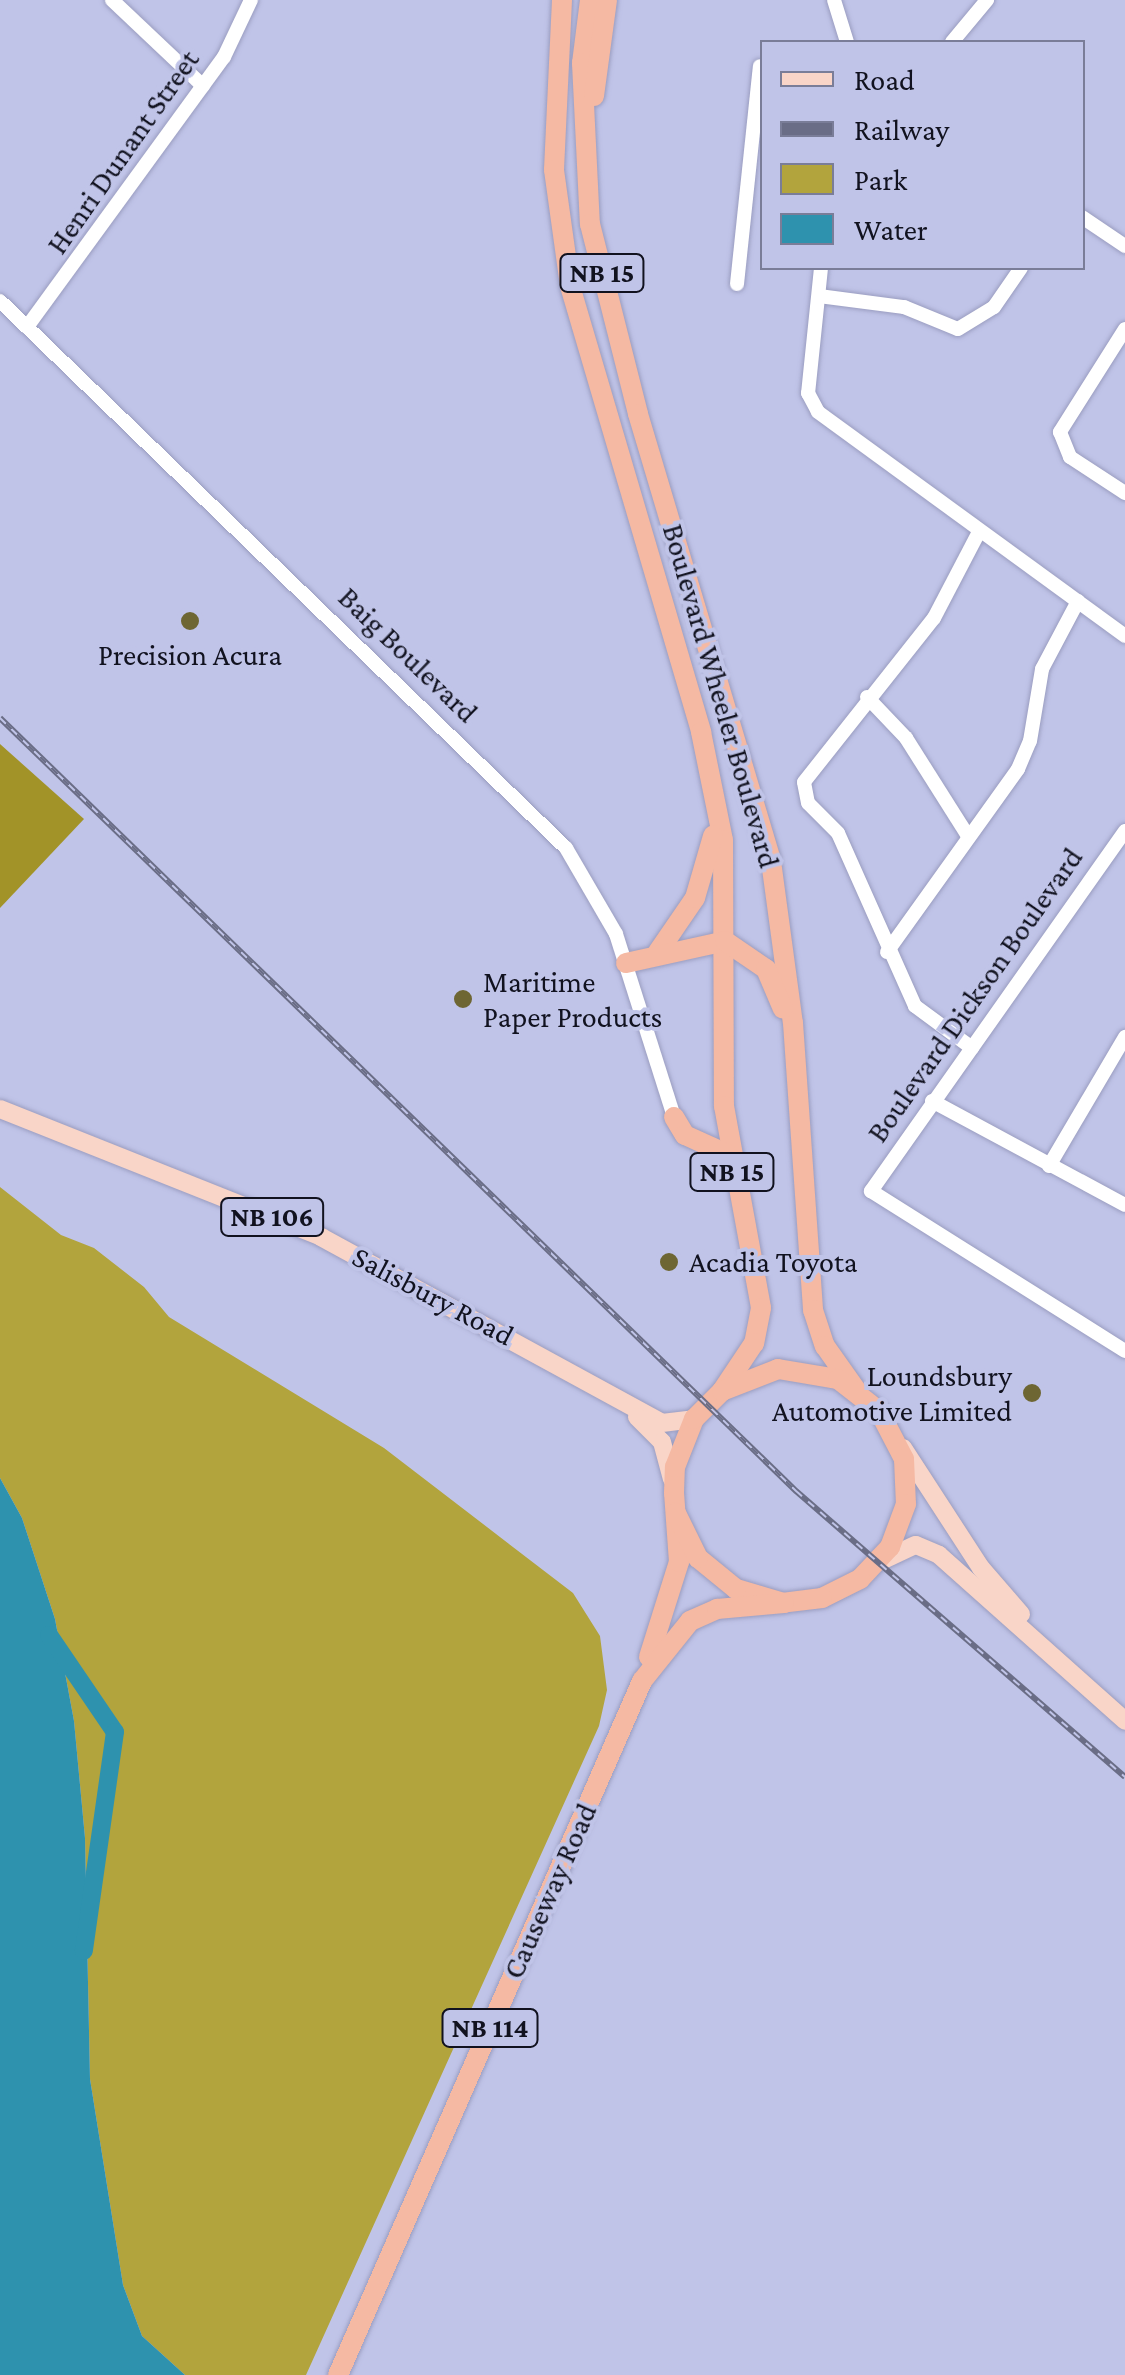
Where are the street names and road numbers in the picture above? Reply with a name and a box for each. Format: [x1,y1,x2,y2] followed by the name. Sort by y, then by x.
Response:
[39,43,207,261] street label: Henri Dunant Street
[557,250,647,296] road number: NB 15
[655,520,787,872] street label: Boulevard Wheeler Boulevard
[331,580,485,730] street label: Baig Boulevard
[859,841,1091,1149] street label: Boulevard Dickson Boulevard
[687,1149,777,1195] road number: NB 15
[220,1194,324,1240] road number: NB 106
[346,1238,520,1354] street label: Salisbury Road
[495,1798,605,1984] street label: Causeway Road
[440,2005,540,2051] road number: NB 114

